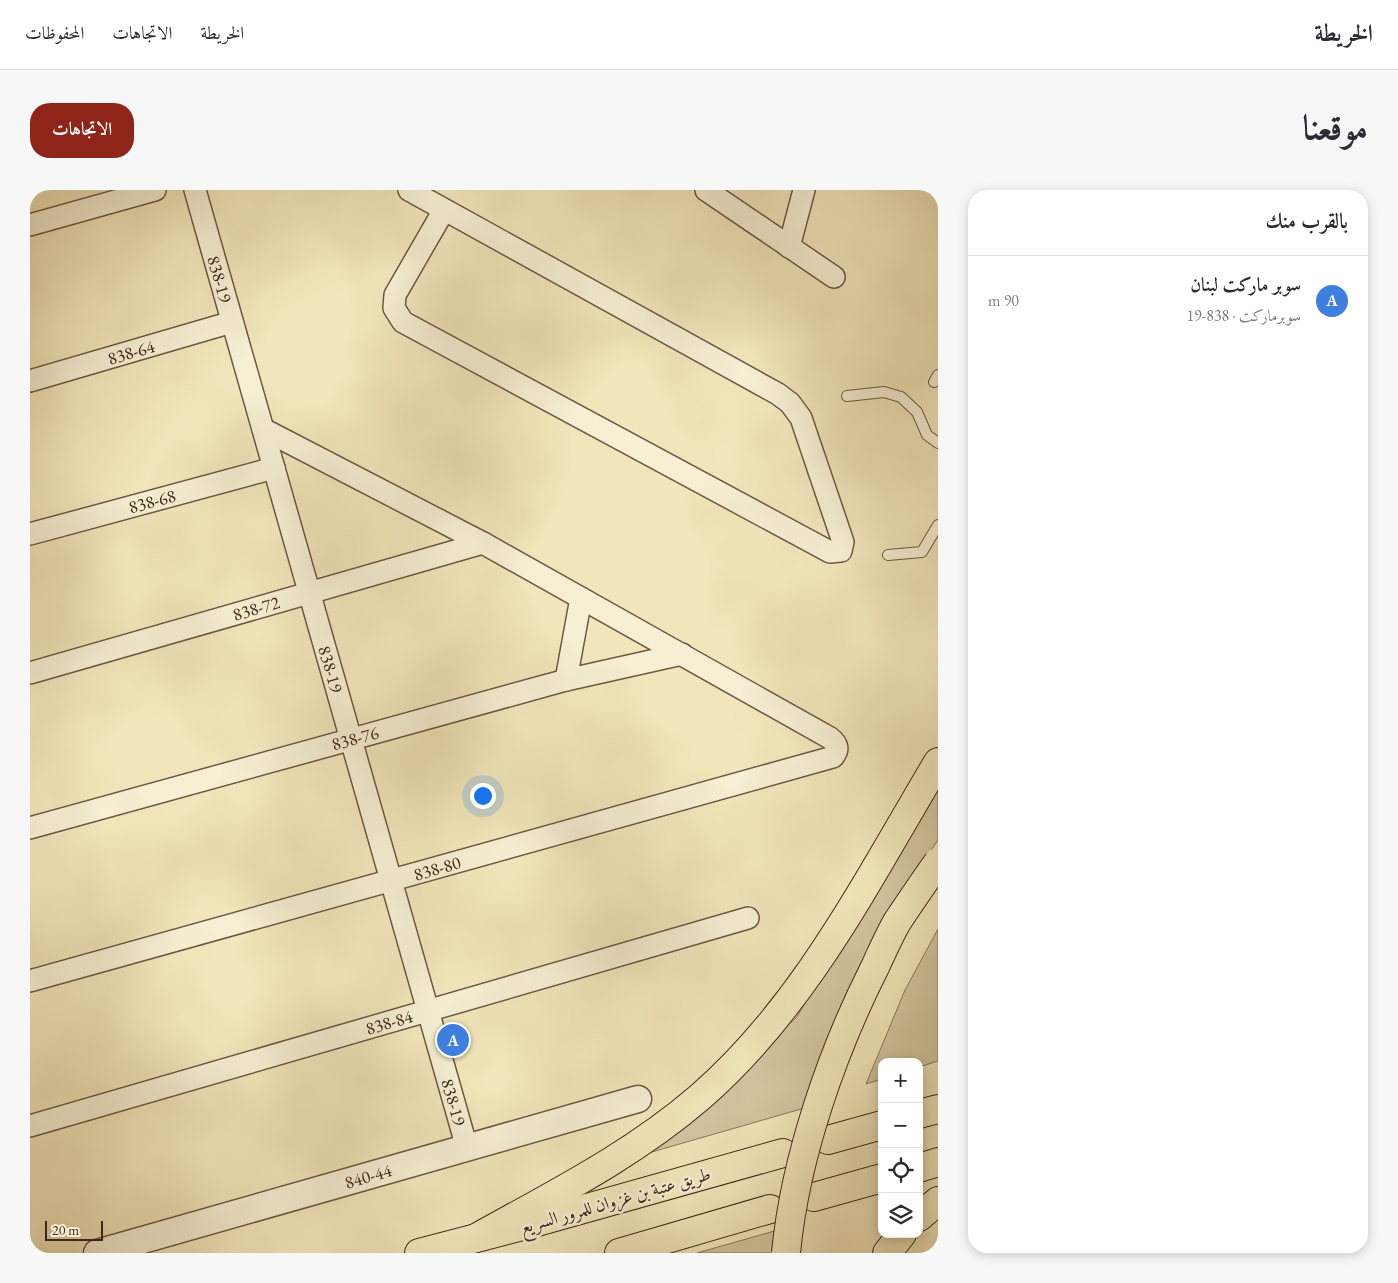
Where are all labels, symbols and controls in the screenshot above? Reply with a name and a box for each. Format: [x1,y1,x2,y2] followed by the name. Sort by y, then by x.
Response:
[1315,17,1373,48] text: الخريطة
[25,21,84,44] text: المحفوظات
[112,21,172,44] text: الاتجاهات
[200,21,244,44] text: الخريطة
[30,103,134,158] button: الاتجاهات
[1303,104,1368,149] text: موقعنا
[1265,207,1348,234] text: بالقرب منك
[202,253,238,306] street label: 838-19
[1190,272,1301,297] text: سوبر ماركت لبنان
[988,290,1019,311] text: 90 m
[1326,290,1338,311] text: A
[1186,305,1301,326] text: سوبرماركت · 838-19
[105,334,158,370] street label: 838-64
[126,484,178,518] street label: 838-68
[230,590,283,626] street label: 838-72
[313,643,349,696] street label: 838-19
[329,721,382,755] street label: 838-76
[470,783,496,809] your location
[411,850,464,886] street label: 838-80
[363,1004,416,1040] street label: 838-84
[437,1021,469,1059] pin: A
[878,1058,923,1238] map controls
[878,1058,923,1103] button: +
[436,1076,472,1129] street label: 838-19
[878,1103,923,1148] button: −
[878,1148,923,1193] button: locate
[342,1158,395,1194] street label: 840-44
[517,1162,714,1243] street label: طريق عتبة بن غزوان للمرور السريع
[878,1193,923,1238] button: layers
[45,1218,102,1241] scale bar
[52,1221,79,1239] text: 20 m

